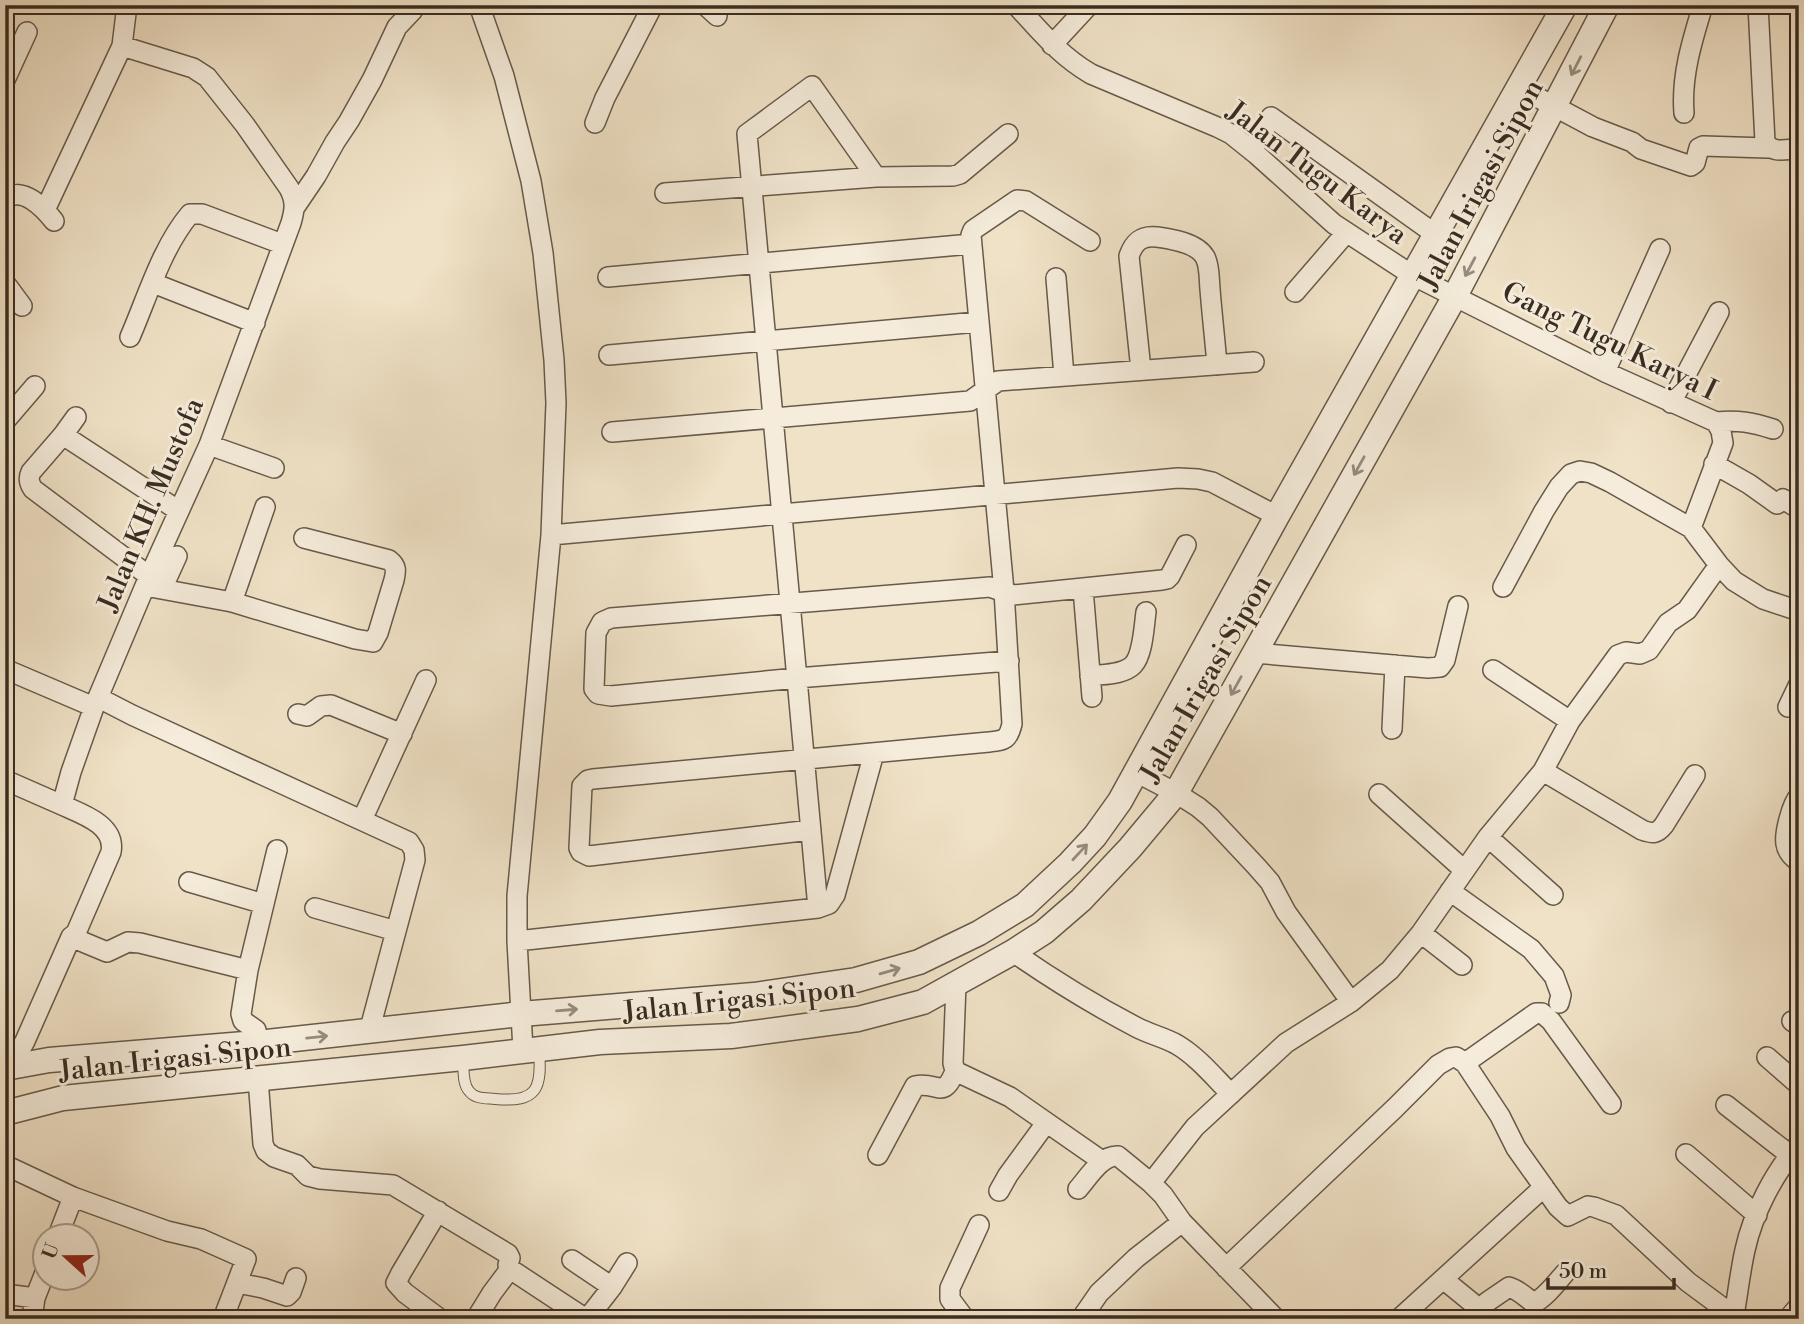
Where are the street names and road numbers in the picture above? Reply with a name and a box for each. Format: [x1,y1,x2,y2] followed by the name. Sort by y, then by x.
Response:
[1411,73,1552,297] street label: Jalan Irigasi Sipon
[1219,93,1415,253] street label: Jalan Tugu Karya
[1496,274,1723,409] street label: Gang Tugu Karya I
[90,392,212,617] street label: Jalan KH. Mustofa
[1132,569,1280,789] street label: Jalan Irigasi Sipon
[620,971,857,1030] street label: Jalan Irigasi Sipon
[56,1030,293,1089] street label: Jalan Irigasi Sipon

